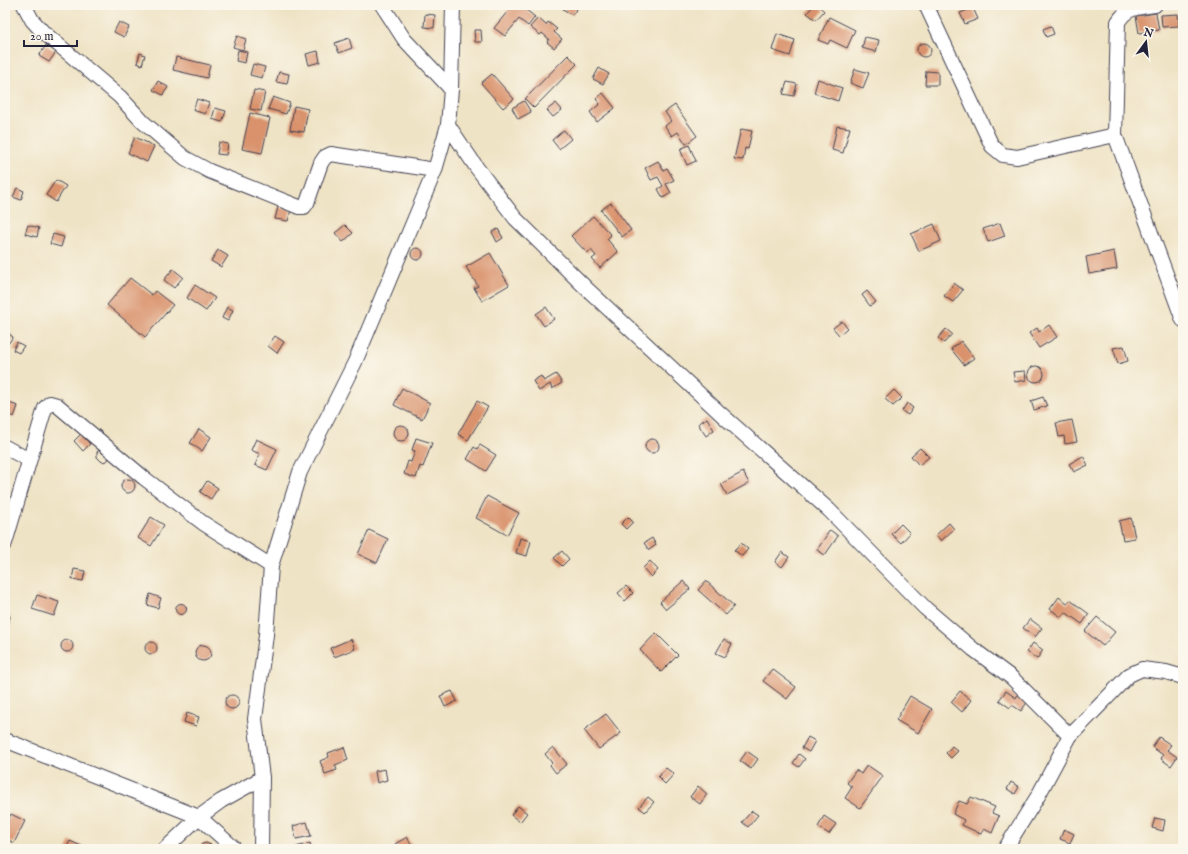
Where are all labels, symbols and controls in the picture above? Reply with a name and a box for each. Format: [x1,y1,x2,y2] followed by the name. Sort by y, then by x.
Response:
[24,22,77,48] scale bar
[1126,22,1166,62] north arrow
[1141,25,1155,41] text: N
[30,29,53,44] text: 20 m

